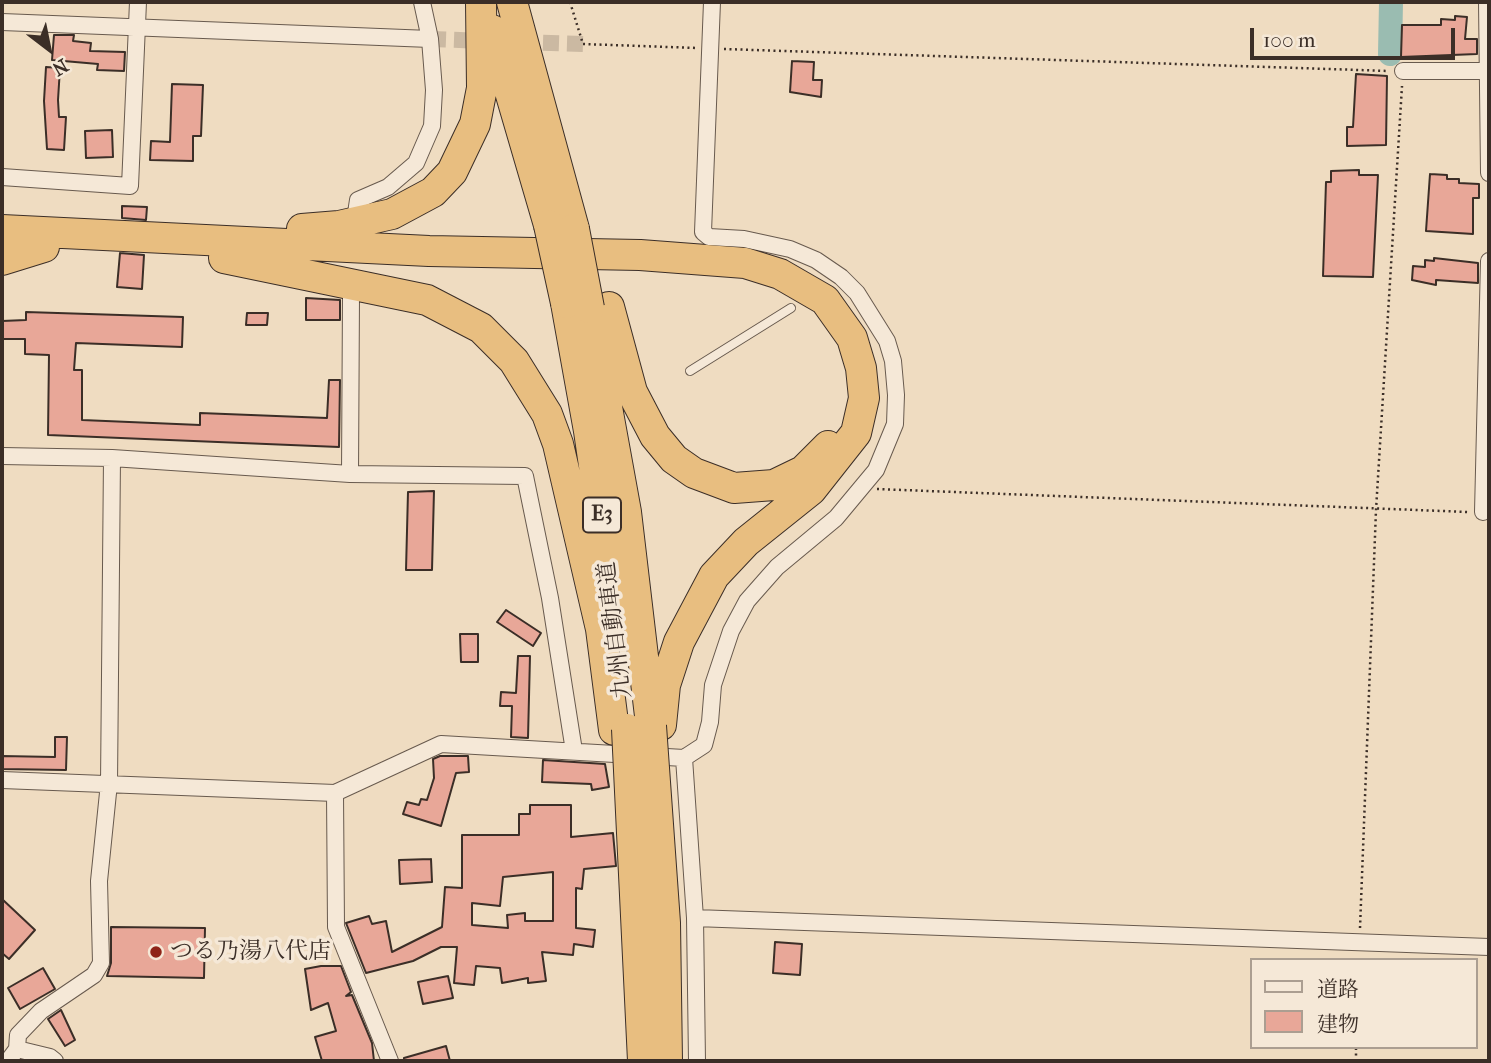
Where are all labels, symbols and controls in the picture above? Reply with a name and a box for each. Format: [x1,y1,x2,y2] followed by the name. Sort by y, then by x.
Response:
[14,14,84,84] north arrow
[1253,14,1458,58] scale bar
[1263,28,1316,52] text: 100 m
[48,54,72,80] text: N
[583,498,621,532] road number: E3
[594,560,638,700] street label: 九州自動車道
[170,938,331,966] place label: つる乃湯八代店
[148,944,164,960] marker: つる乃湯八代店
[1250,958,1477,1049] legend
[1317,977,1359,1001] text: 道路
[1317,1012,1359,1036] text: 建物

